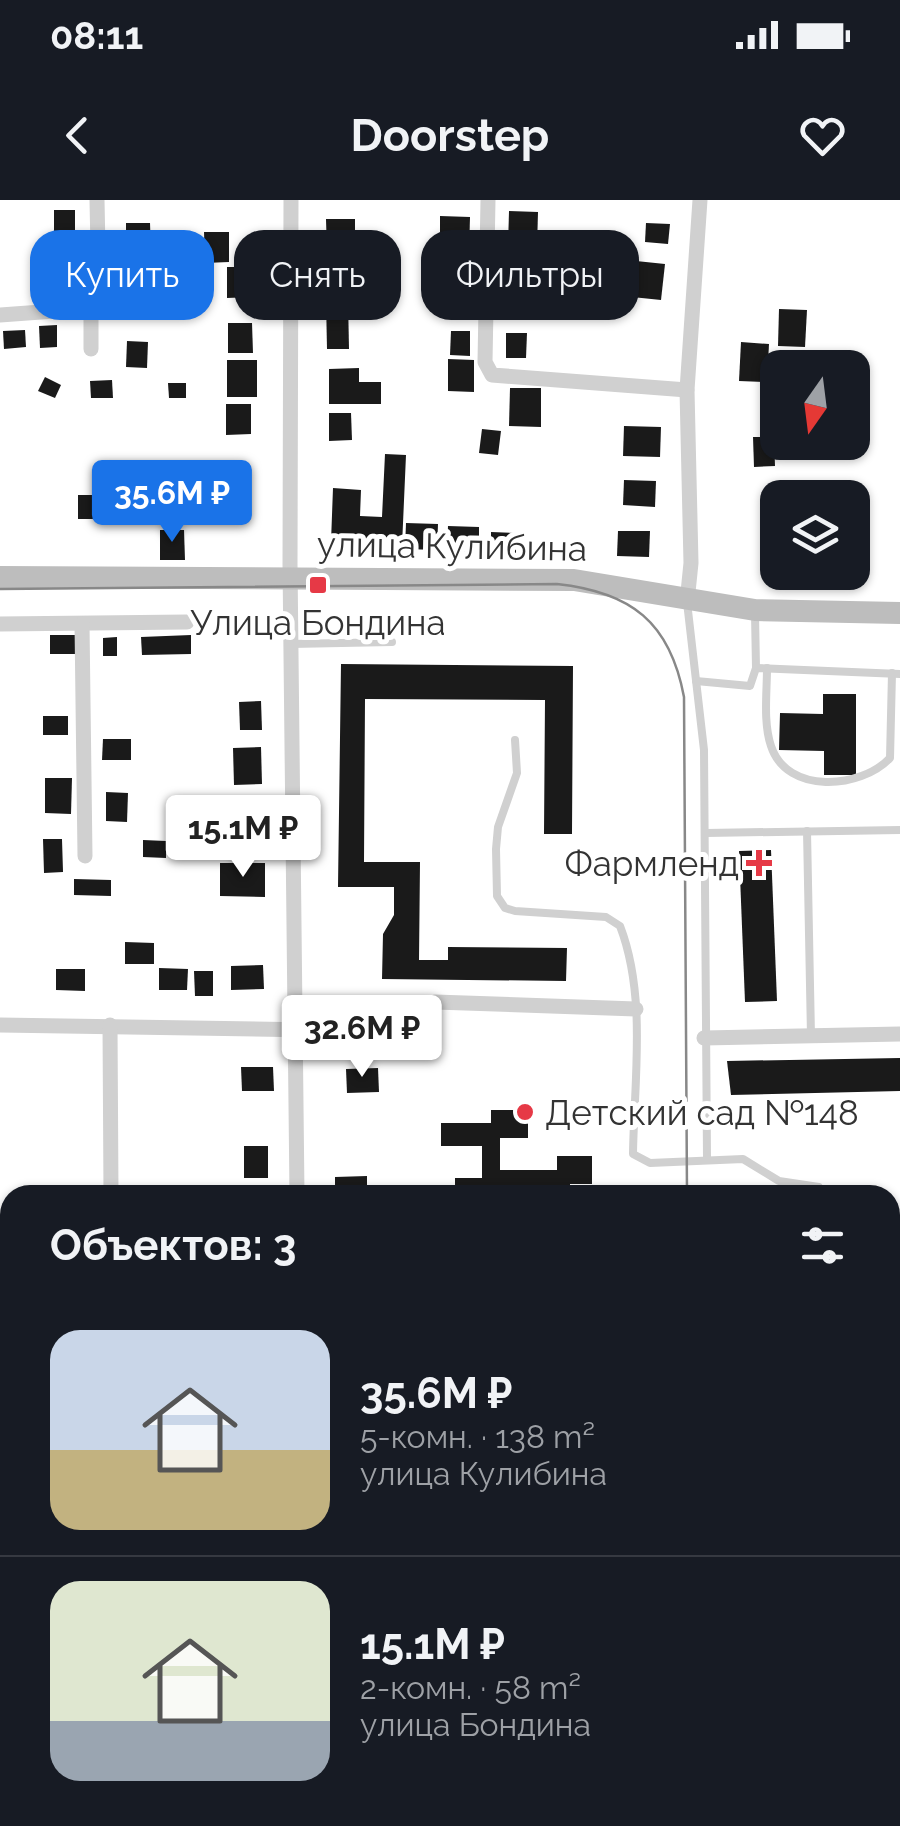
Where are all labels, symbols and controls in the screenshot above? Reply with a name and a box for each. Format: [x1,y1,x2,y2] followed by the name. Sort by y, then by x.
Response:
[50,13,143,58] text: 08:11
[50,108,105,163] icon: back
[795,108,850,163] icon: heart
[351,109,549,162] text: Doorstep
[30,230,214,320] chip: Купить
[234,230,401,320] chip: Снять
[421,230,639,320] chip: Фильтры
[760,350,870,460] north arrow
[760,350,870,590] map controls
[80,460,264,545] pin: 35.6M ₽
[114,474,230,511] text: 35.6M ₽
[760,480,870,590] button: layers
[317,523,587,569] street label: улица Кулибина
[307,574,329,596] marker: Улица Бондина
[190,602,446,643] place label: Улица Бондина
[151,795,335,880] pin: 15.1M ₽
[188,809,298,846] text: 15.1M ₽
[564,843,739,884] place label: Фармленд
[748,852,770,874] marker: Фармленд
[270,995,454,1080] pin: 32.6M ₽
[304,1009,420,1046] text: 32.6M ₽
[545,1092,859,1133] place label: Детский сад №148
[514,1101,536,1123] marker: Детский сад №148
[795,1218,850,1273] icon: filters
[50,1221,296,1270] text: Объектов: 3
[360,1369,512,1418] text: 35.6M ₽
[130,1370,250,1490] icon: home
[360,1418,595,1455] text: 5-комн. · 138 m²
[360,1455,607,1492] text: улица Кулибина
[360,1620,505,1669] text: 15.1M ₽
[130,1621,250,1741] icon: home
[360,1669,581,1706] text: 2-комн. · 58 m²
[360,1706,591,1743] text: улица Бондина

